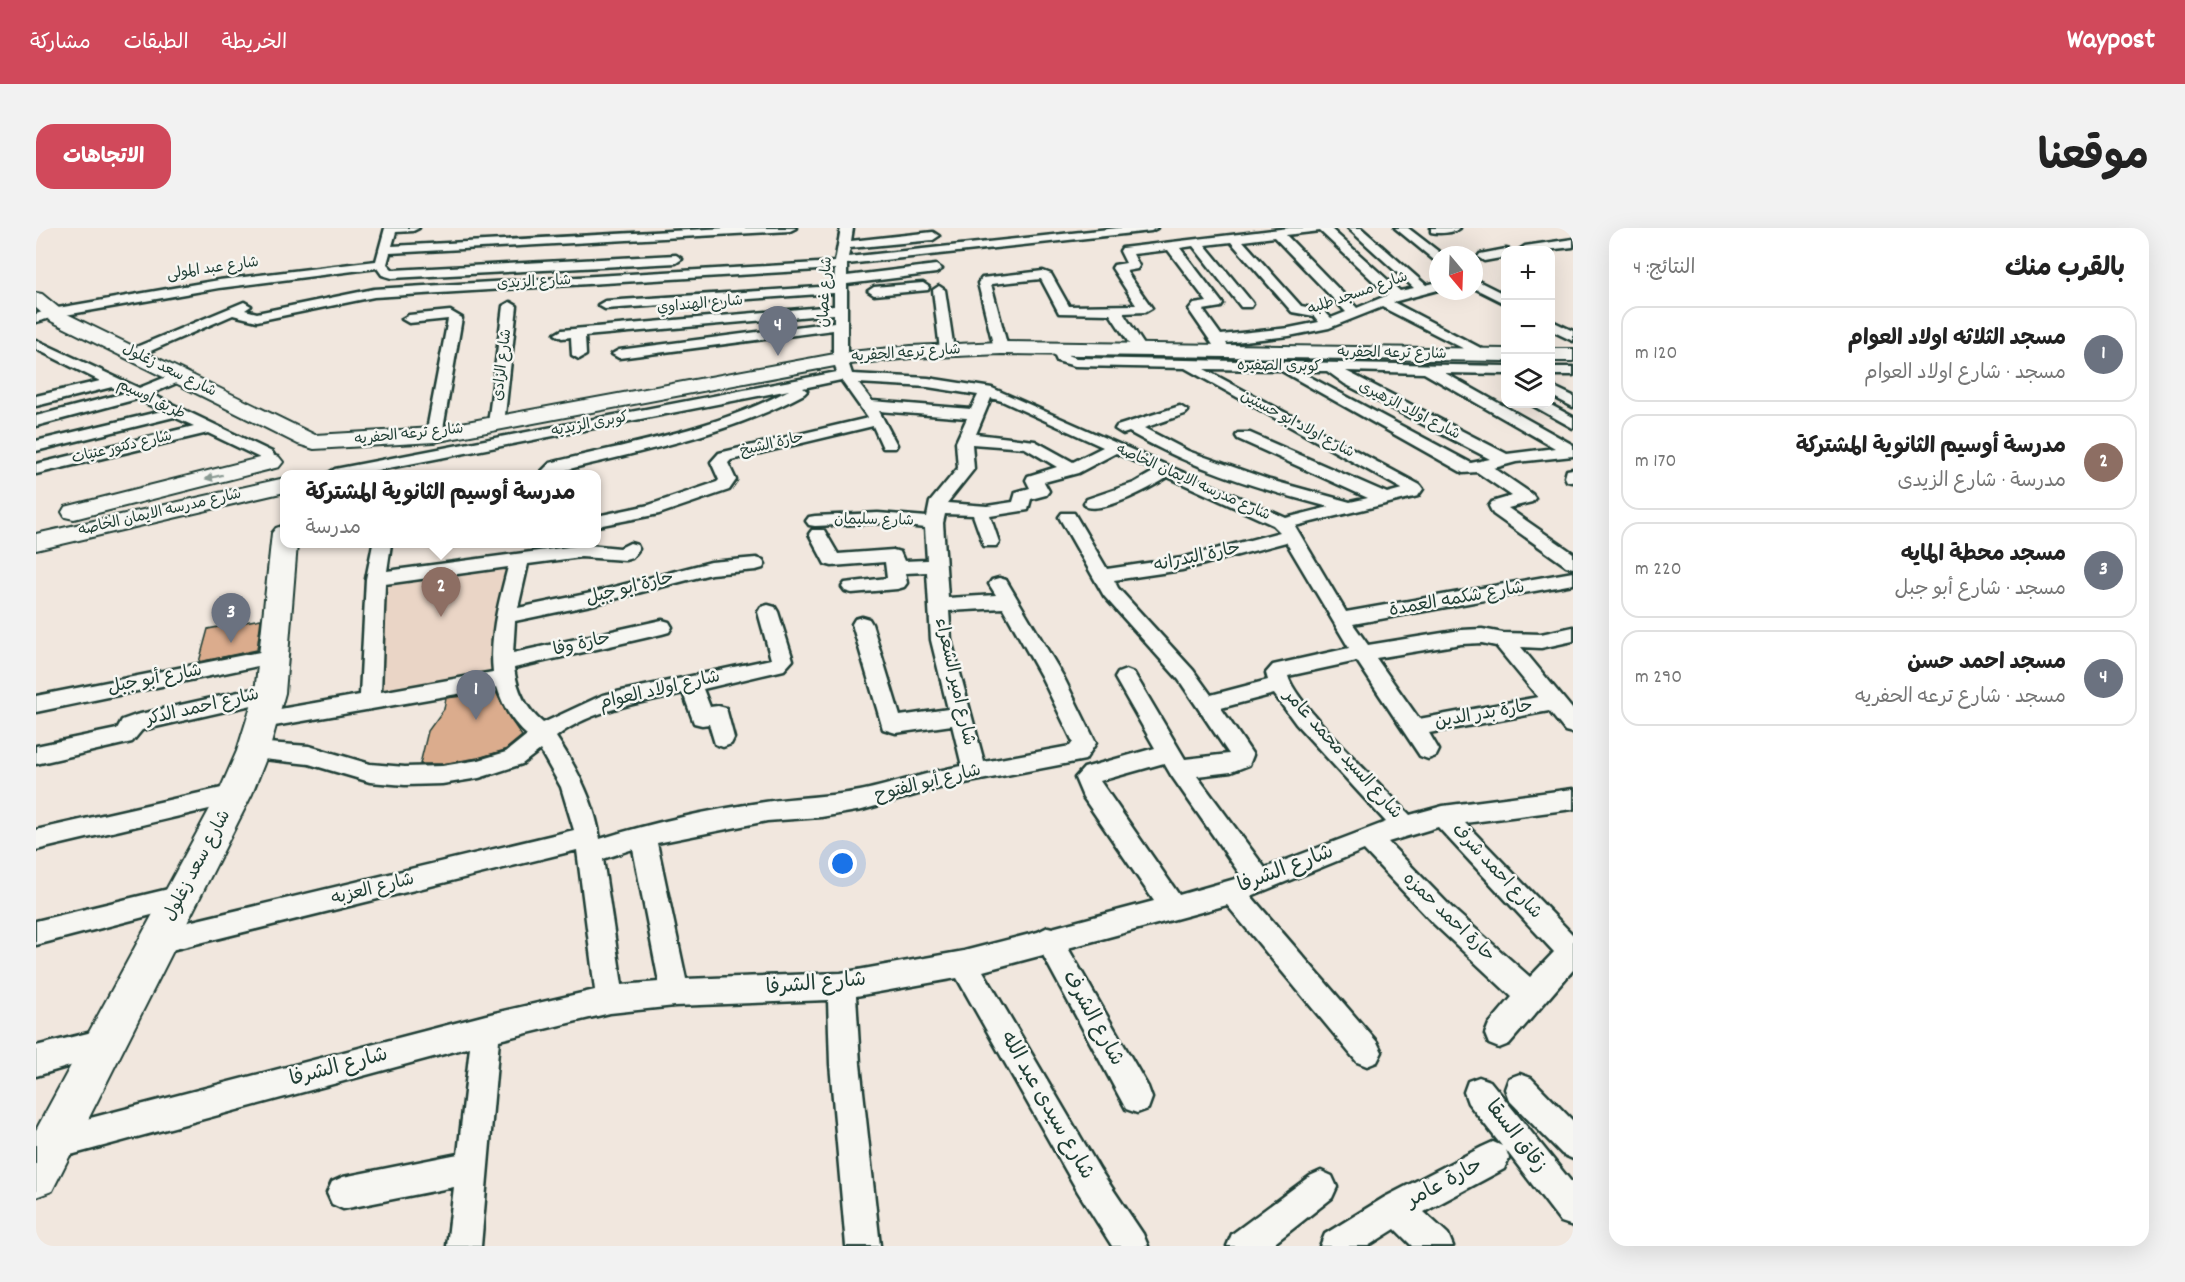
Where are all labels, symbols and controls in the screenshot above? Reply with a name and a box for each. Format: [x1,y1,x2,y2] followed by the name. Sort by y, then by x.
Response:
[2067,22,2155,62] text: Waypost
[30,29,91,59] text: مشاركة
[124,29,189,59] text: الطبقات
[222,29,287,59] text: الخريطة
[36,124,171,189] button: الاتجاهات
[2038,130,2149,190] text: موقعنا
[1429,246,1483,300] north arrow
[1501,246,1555,408] map controls
[1501,246,1555,300] button: +
[2005,251,2125,288] text: بالقرب منك
[166,252,260,286] street label: شارع عبد المولى
[1633,255,1695,283] text: النتائج: 4
[813,256,839,328] street label: شارع غصان
[1305,267,1411,321] street label: شارع مسجد طلبه
[496,270,572,296] street label: شارع الزيدى
[656,290,744,320] street label: شارع الهنداوي
[1501,300,1555,354] button: −
[758,306,798,356] pin: 4
[1848,324,2066,355] text: مسجد الثلاثه اولاد العوام
[488,328,518,402] street label: شارع الزادى
[118,339,220,403] street label: شارع سعد زغلول
[851,339,961,369] street label: شارع ترعه الحفريه
[1635,340,1677,368] text: 120 m
[2101,340,2106,368] text: 1
[1337,342,1447,366] street label: شارع ترعه الحفريه
[1501,354,1555,408] button: layers
[1237,355,1321,379] street label: كوبرى الصفيره
[1864,360,2066,388] text: مسجد · شارع اولاد العوام
[113,374,189,426] street label: طريق اوسيم
[1354,376,1464,446] street label: شارع اولاد الزهيرى
[1236,386,1358,464] street label: شارع اولاد ابو حسنين
[550,407,630,443] street label: كوبرى الزيديه
[353,418,465,452] street label: شارع ترعه الحفريه
[70,426,174,470] street label: شارع دكتور عنيات
[738,427,806,463] street label: حارة الشيخ
[1796,432,2066,463] text: مدرسة أوسيم الثانوية المشتركة
[1112,439,1274,527] street label: شارع مدرسه الايمان الخاصه
[1635,448,1676,476] text: 170 m
[2099,448,2108,476] text: 2
[1897,468,2066,496] text: مدرسة · شارع الزيدى
[280,470,601,548] popup
[205,472,223,482] one-way arrow
[305,479,576,510] text: مدرسة أوسيم الثانوية المشتركة
[76,484,244,542] street label: شارع مدرسه الايمان الخاصه
[834,509,914,533] street label: شارع سليمان
[305,515,361,543] text: مدرسة
[1151,537,1243,579] street label: حارة البدرانه
[1901,540,2066,571] text: مسجد محطة المايه
[1635,556,1682,584] text: 220 m
[2099,556,2108,584] text: 3
[583,566,677,612] street label: حارة ابو جبل
[422,568,460,617] pin: 2
[1387,576,1527,624] street label: شارع شكمه العمدة
[1895,576,2066,604] text: مسجد · شارع أبو جبل
[212,594,250,643] pin: 3
[927,616,981,748] street label: شارع امير الشعراء
[551,626,613,664] street label: حارة وفا
[1907,648,2066,679] text: مسجد احمد حسن
[106,659,204,701] street label: شارع أبو جبل
[1635,664,1682,692] text: 290 m
[2099,664,2108,692] text: 4
[597,665,723,717] street label: شارع اولاد العوام
[456,670,496,720] pin: 1
[142,683,262,734] street label: شارع احمد الدكر
[1275,683,1407,825] street label: شارع السيد محمد عامر
[1855,684,2066,712] text: مسجد · شارع ترعه الحفريه
[1433,694,1535,736] street label: حارة بدر الدين
[872,759,984,809] street label: شارع أبو الفتوح
[158,806,238,926] street label: شارع سعد زغلول
[1445,819,1547,925] street label: شارع احمد شرف
[1234,838,1338,902] street label: شارع الشرفا
[828,849,857,878] your location
[329,868,417,912] street label: شارع العزبه
[1396,868,1500,968] street label: حارة احمد حمزه
[765,966,867,1004] street label: شارع الشرفا
[1053,966,1131,1072] street label: شارع الشرف
[991,1026,1101,1186] street label: شارع سيدى عبد الله
[286,1040,392,1096] street label: شارع الشرفا
[1477,1094,1553,1180] street label: زقاق السقا
[1400,1151,1489,1218] street label: حارة عامر

